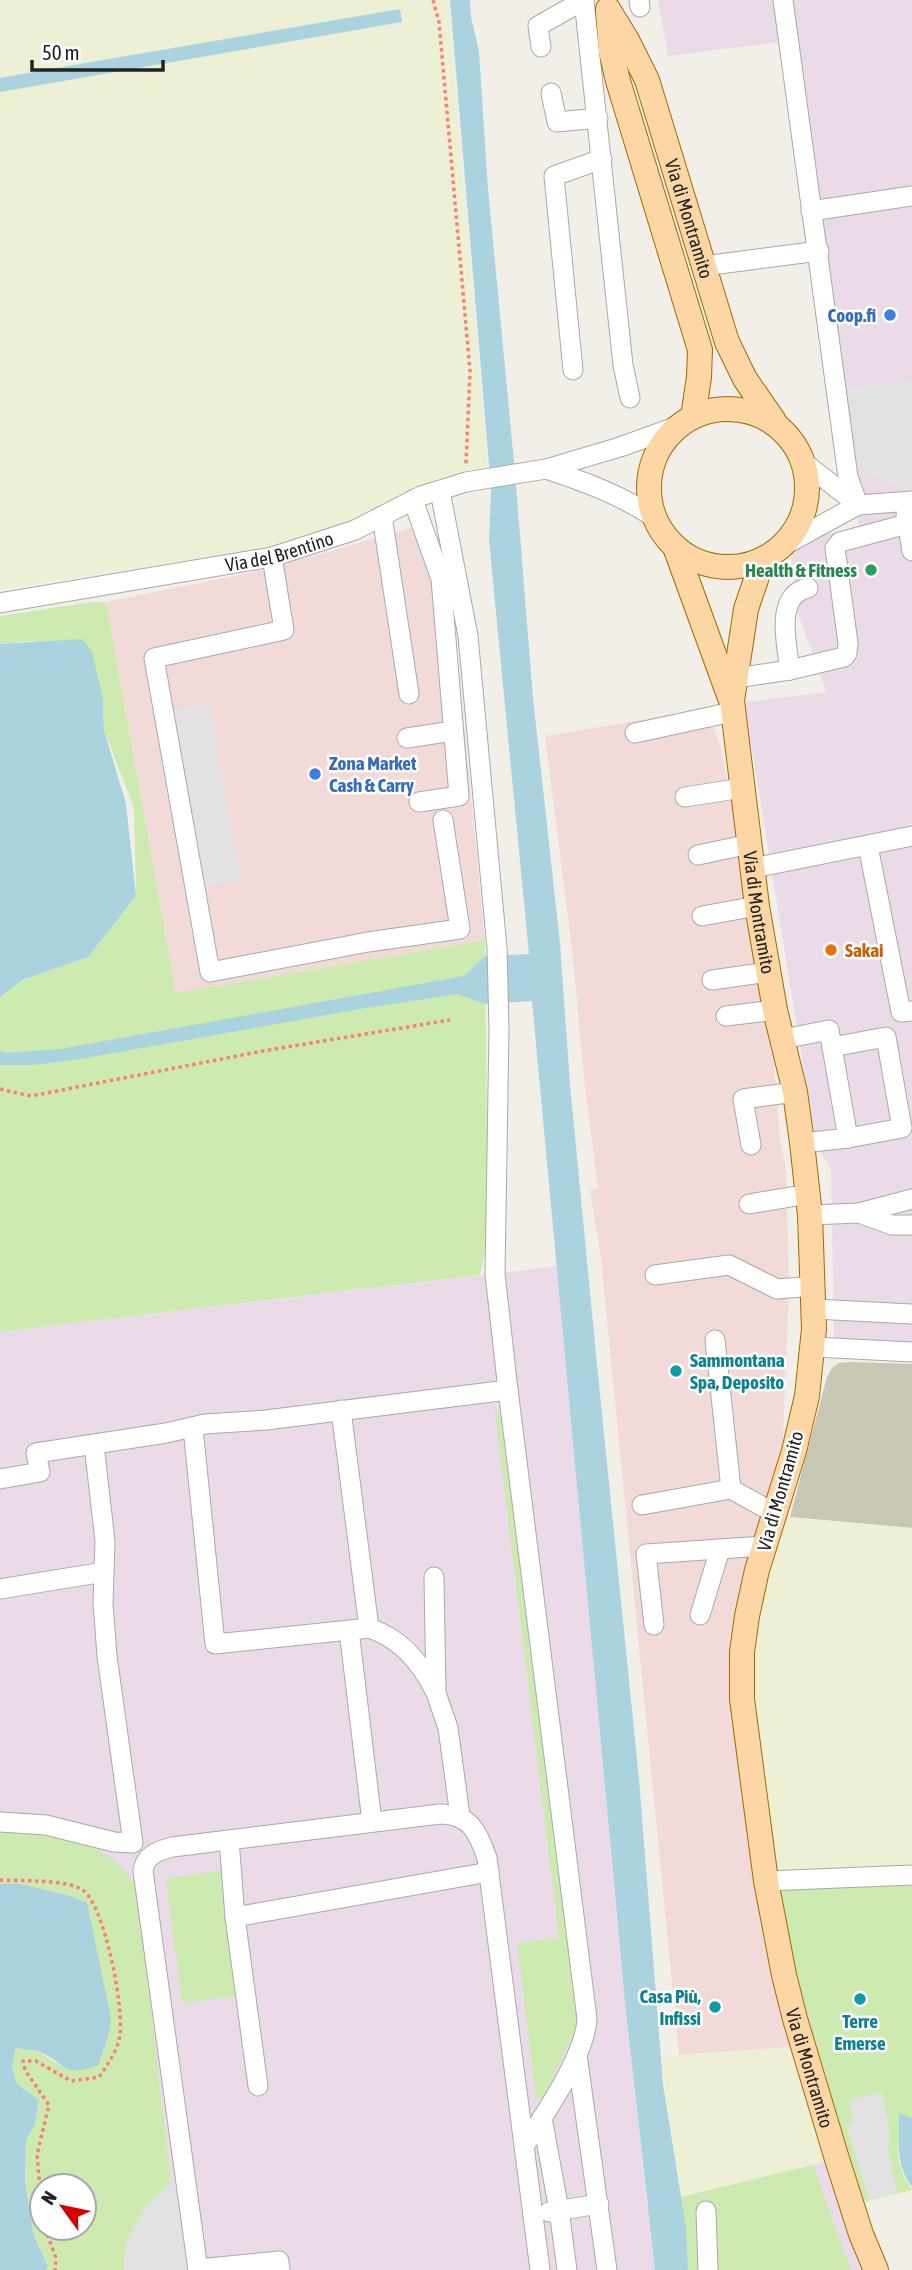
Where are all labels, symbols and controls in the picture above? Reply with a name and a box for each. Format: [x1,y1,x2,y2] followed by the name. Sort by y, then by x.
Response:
[32,28,163,72] scale bar
[42,40,80,64] text: 50 m
[661,156,718,281] street label: Via di Montramito
[828,304,876,326] place label: Coop.fi
[882,307,898,323] marker: Coop.fi
[223,527,336,576] street label: Via del Brentino
[745,559,857,581] place label: Health & Fitness
[863,562,879,578] marker: Health & Fitness
[329,752,417,796] place label: Zona Market Cash & Carry
[307,766,323,782] marker: Zona Market Cash & Carry
[739,850,780,975] street label: Via di Montramito
[845,939,883,961] place label: Sakai
[823,942,839,958] marker: Sakai
[690,1349,785,1393] place label: Sammontana Spa, Deposito
[668,1363,684,1379] marker: Sammontana Spa, Deposito
[752,1428,808,1554] street label: Via di Montramito
[639,1985,702,2029] place label: Casa Più, Infissi
[852,1991,868,2007] marker: Terre Emerse
[707,1999,723,2015] marker: Casa Più, Infissi
[782,2006,838,2131] street label: Via di Montramito
[834,2010,886,2054] place label: Terre Emerse
[28,2172,98,2242] north arrow
[36,2187,61,2208] text: N

